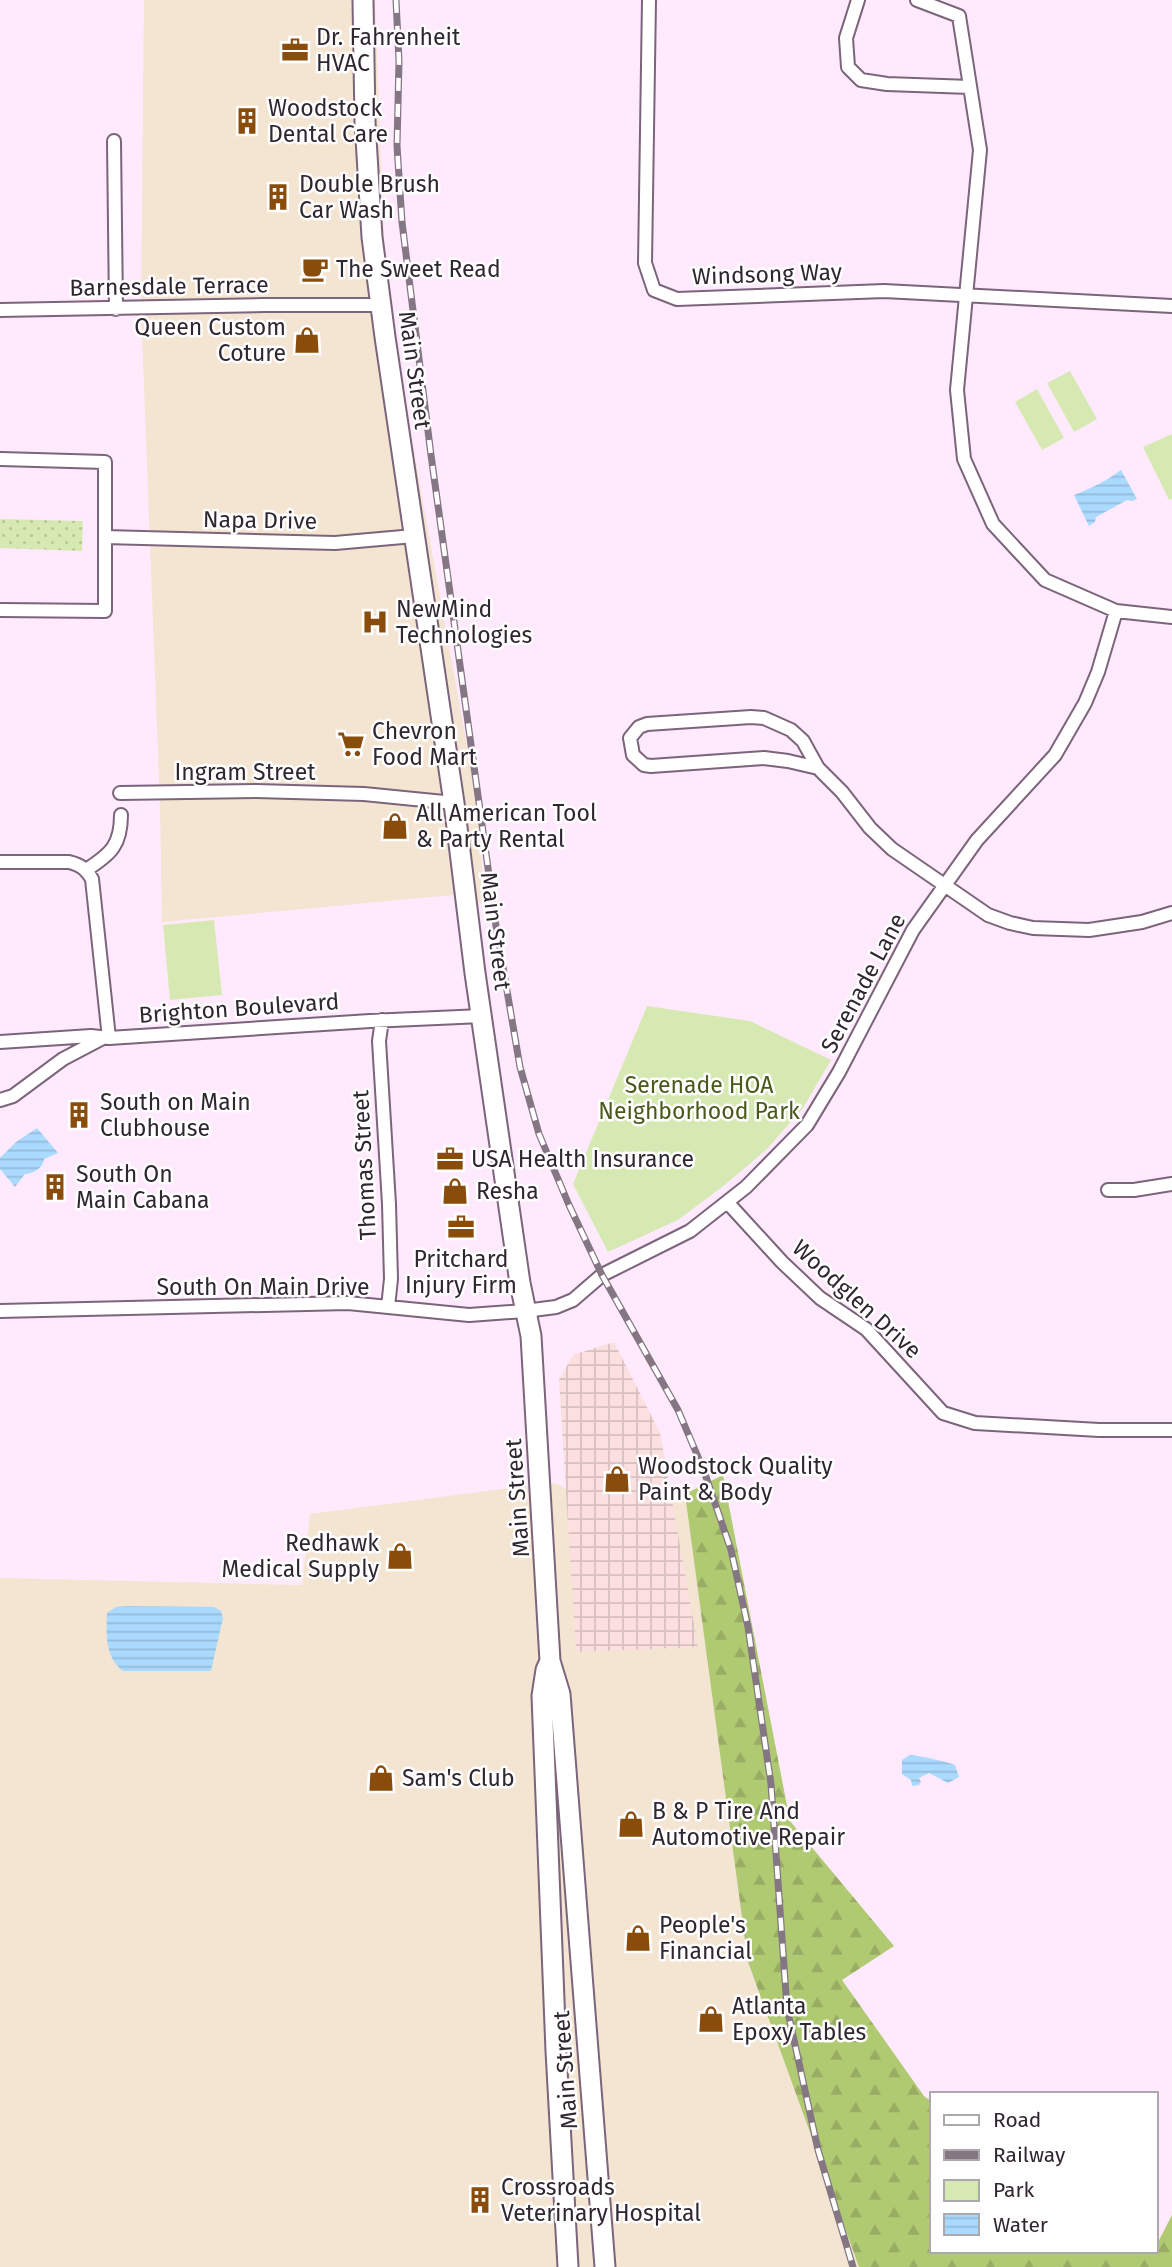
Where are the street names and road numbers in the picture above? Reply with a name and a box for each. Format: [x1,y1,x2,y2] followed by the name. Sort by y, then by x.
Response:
[691,257,843,291] street label: Windsong Way
[69,270,269,302] street label: Barnesdale Terrace
[393,309,437,431] street label: Main Street
[203,505,317,535] street label: Napa Drive
[174,758,316,786] street label: Ingram Street
[475,870,517,992] street label: Main Street
[815,908,911,1058] street label: Serenade Lane
[138,987,340,1029] street label: Brighton Boulevard
[346,1089,382,1241] street label: Thomas Street
[787,1234,927,1364] street label: Woodglen Drive
[156,1273,370,1301] street label: South On Main Drive
[499,1437,535,1558] street label: Main Street
[547,2009,583,2130] street label: Main Street

